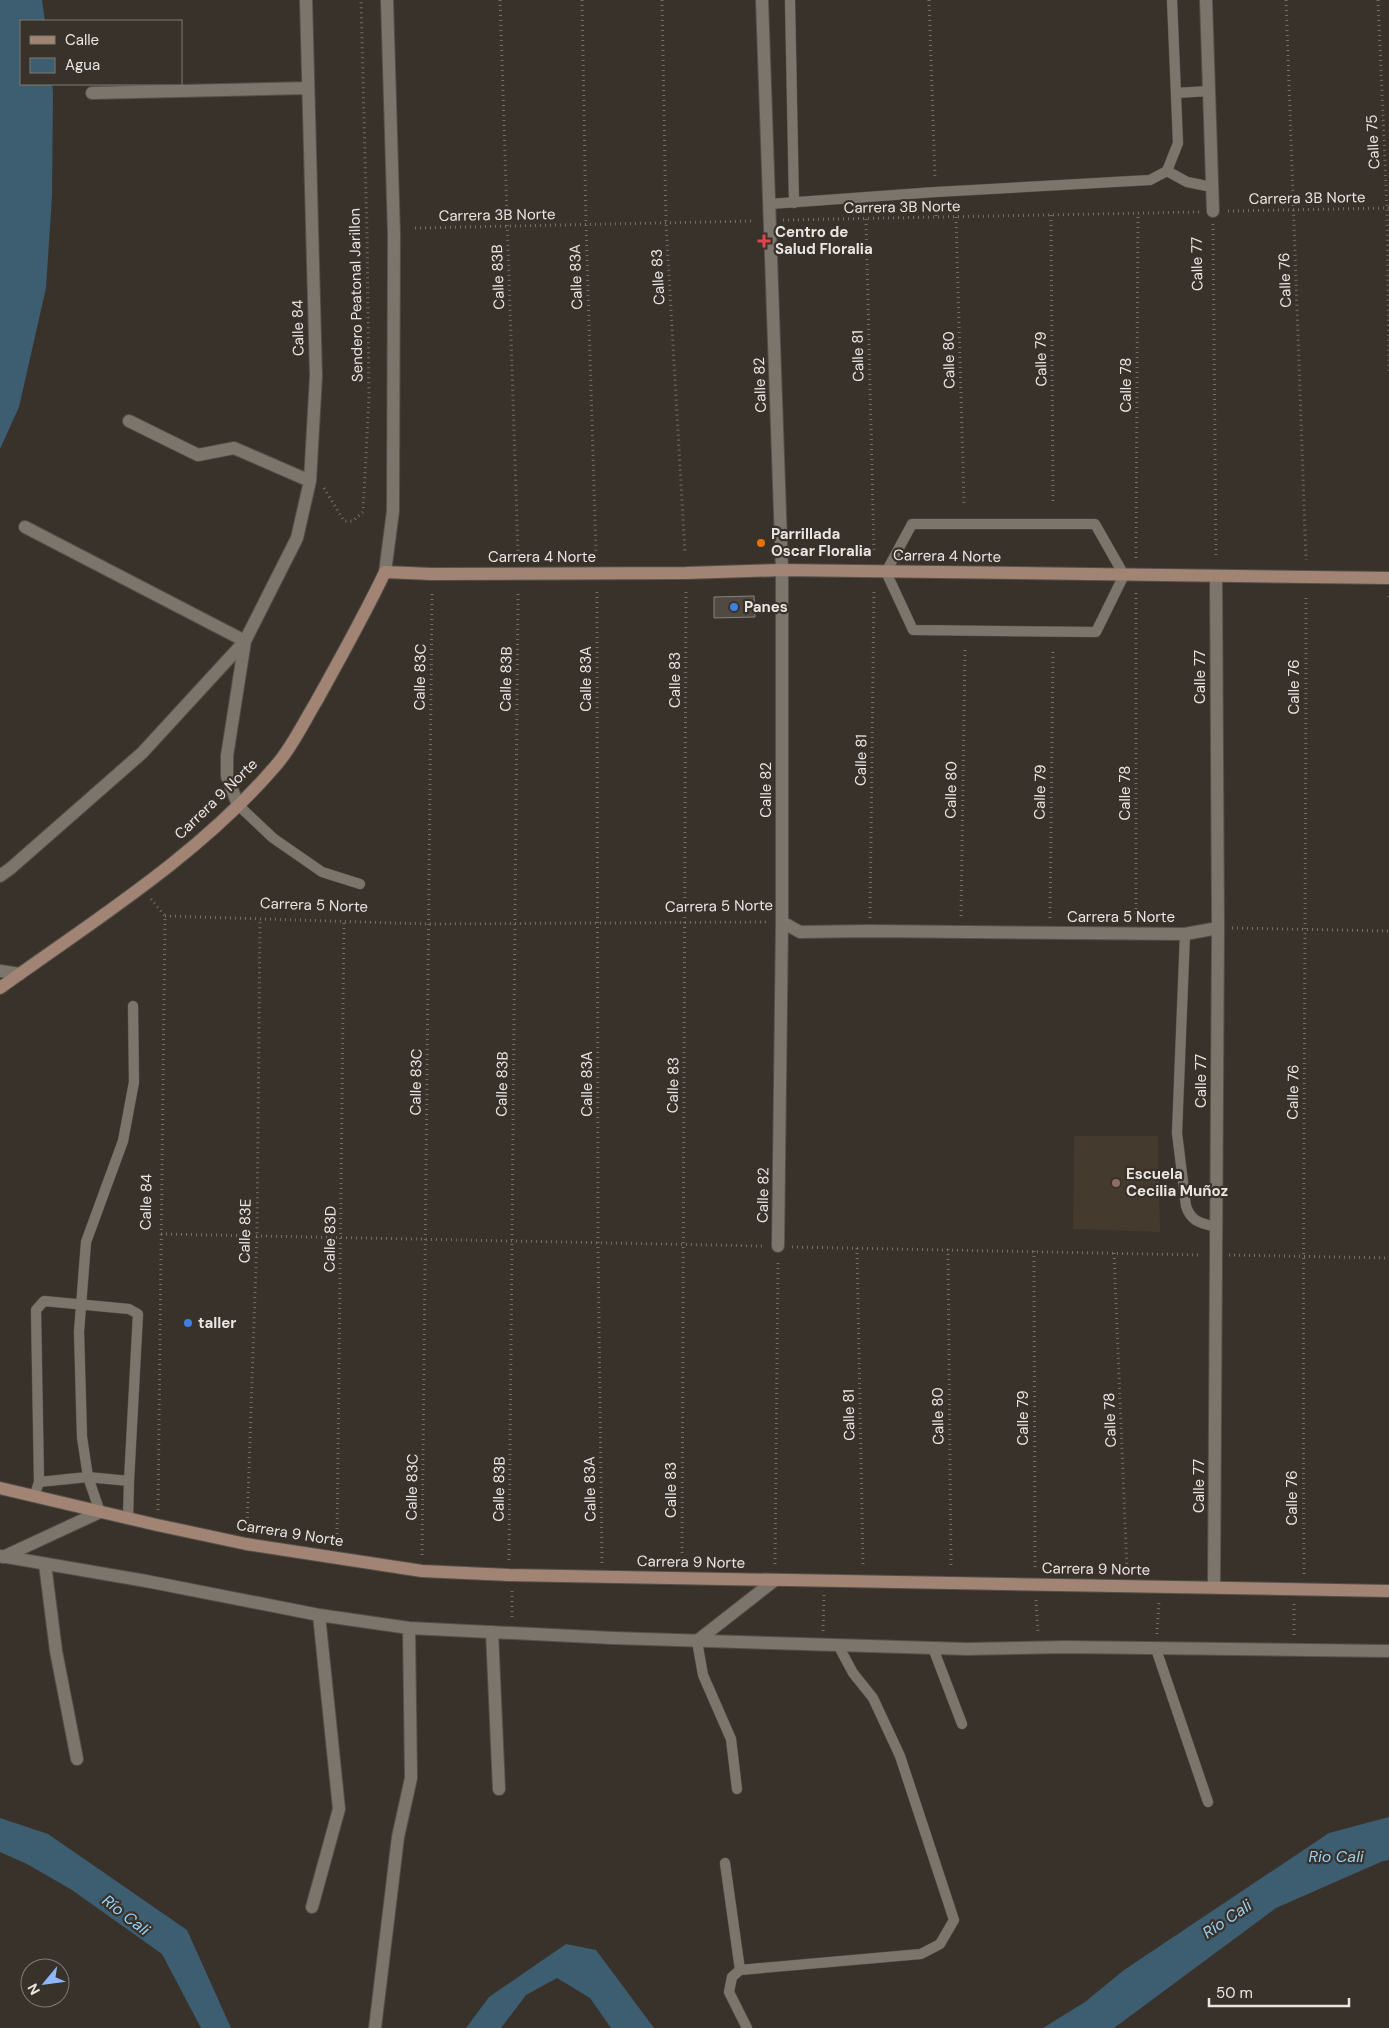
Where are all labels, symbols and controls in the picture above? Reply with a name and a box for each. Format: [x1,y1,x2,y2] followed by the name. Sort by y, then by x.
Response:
[20,20,182,85] legend
[65,30,99,50] text: Calle
[65,55,100,75] text: Agua
[1362,114,1384,170] street label: Calle 75
[1248,187,1366,209] street label: Carrera 3B Norte
[843,196,961,218] street label: Carrera 3B Norte
[438,204,556,226] street label: Carrera 3B Norte
[344,208,368,382] street label: Sendero Peatonal Jarillon
[775,222,873,259] place label: Centro de Salud Floralia
[757,234,771,248] marker: Centro de Salud Floralia
[1187,237,1207,291] street label: Calle 77
[487,244,509,310] street label: Calle 83B
[565,244,587,310] street label: Calle 83A
[647,248,669,306] street label: Calle 83
[1274,252,1296,308] street label: Calle 76
[288,300,308,356] street label: Calle 84
[848,330,868,382] street label: Calle 81
[938,331,960,389] street label: Calle 80
[1031,331,1051,387] street label: Calle 79
[749,357,771,413] street label: Calle 82
[1116,358,1136,413] street label: Calle 78
[771,524,872,561] place label: Parrillada Oscar Floralia
[755,537,767,549] marker: Parrillada Oscar Floralia
[893,545,1001,567] street label: Carrera 4 Norte
[488,547,596,567] street label: Carrera 4 Norte
[744,597,788,617] place label: Panes
[728,601,740,613] marker: Panes
[409,643,431,711] street label: Calle 83C
[495,646,517,712] street label: Calle 83B
[576,646,596,712] street label: Calle 83A
[1190,650,1210,704] street label: Calle 77
[665,652,685,708] street label: Calle 83
[1284,659,1304,715] street label: Calle 76
[851,734,871,786] street label: Calle 81
[170,754,262,844] street label: Carrera 9 Norte
[940,761,962,819] street label: Calle 80
[756,762,776,818] street label: Calle 82
[1030,764,1050,820] street label: Calle 79
[1115,766,1135,821] street label: Calle 78
[260,893,368,917] street label: Carrera 5 Norte
[665,895,773,917] street label: Carrera 5 Norte
[1067,907,1175,927] street label: Carrera 5 Norte
[405,1048,427,1116] street label: Calle 83C
[491,1051,513,1117] street label: Calle 83B
[577,1051,597,1117] street label: Calle 83A
[1191,1054,1211,1108] street label: Calle 77
[663,1057,683,1113] street label: Calle 83
[1283,1064,1303,1120] street label: Calle 76
[1126,1164,1228,1201] place label: Escuela Cecilia Muñoz
[753,1167,773,1223] street label: Calle 82
[136,1174,156,1230] street label: Calle 84
[1110,1177,1122,1189] marker: Escuela Cecilia Muñoz
[234,1199,256,1263] street label: Calle 83E
[319,1206,341,1272] street label: Calle 83D
[198,1313,236,1333] place label: taller
[182,1317,194,1329] marker: taller
[927,1387,949,1445] street label: Calle 80
[839,1389,859,1441] street label: Calle 81
[1013,1390,1033,1446] street label: Calle 79
[1099,1392,1121,1448] street label: Calle 78
[401,1453,423,1521] street label: Calle 83C
[488,1456,510,1522] street label: Calle 83B
[579,1456,601,1522] street label: Calle 83A
[1189,1459,1209,1513] street label: Calle 77
[661,1462,681,1518] street label: Calle 83
[1282,1470,1302,1526] street label: Calle 76
[235,1515,345,1551] street label: Carrera 9 Norte
[637,1551,745,1573] street label: Carrera 9 Norte
[1042,1558,1150,1580] street label: Carrera 9 Norte
[1308,1846,1365,1867] water label: Rio Cali
[98,1890,155,1941] water label: Río Cali
[1198,1894,1257,1943] water label: Río Cali
[20,1958,70,2008] north arrow
[1209,1976,1349,2008] scale bar
[23,1980,44,1998] text: N
[1216,1983,1253,2003] text: 50 m

